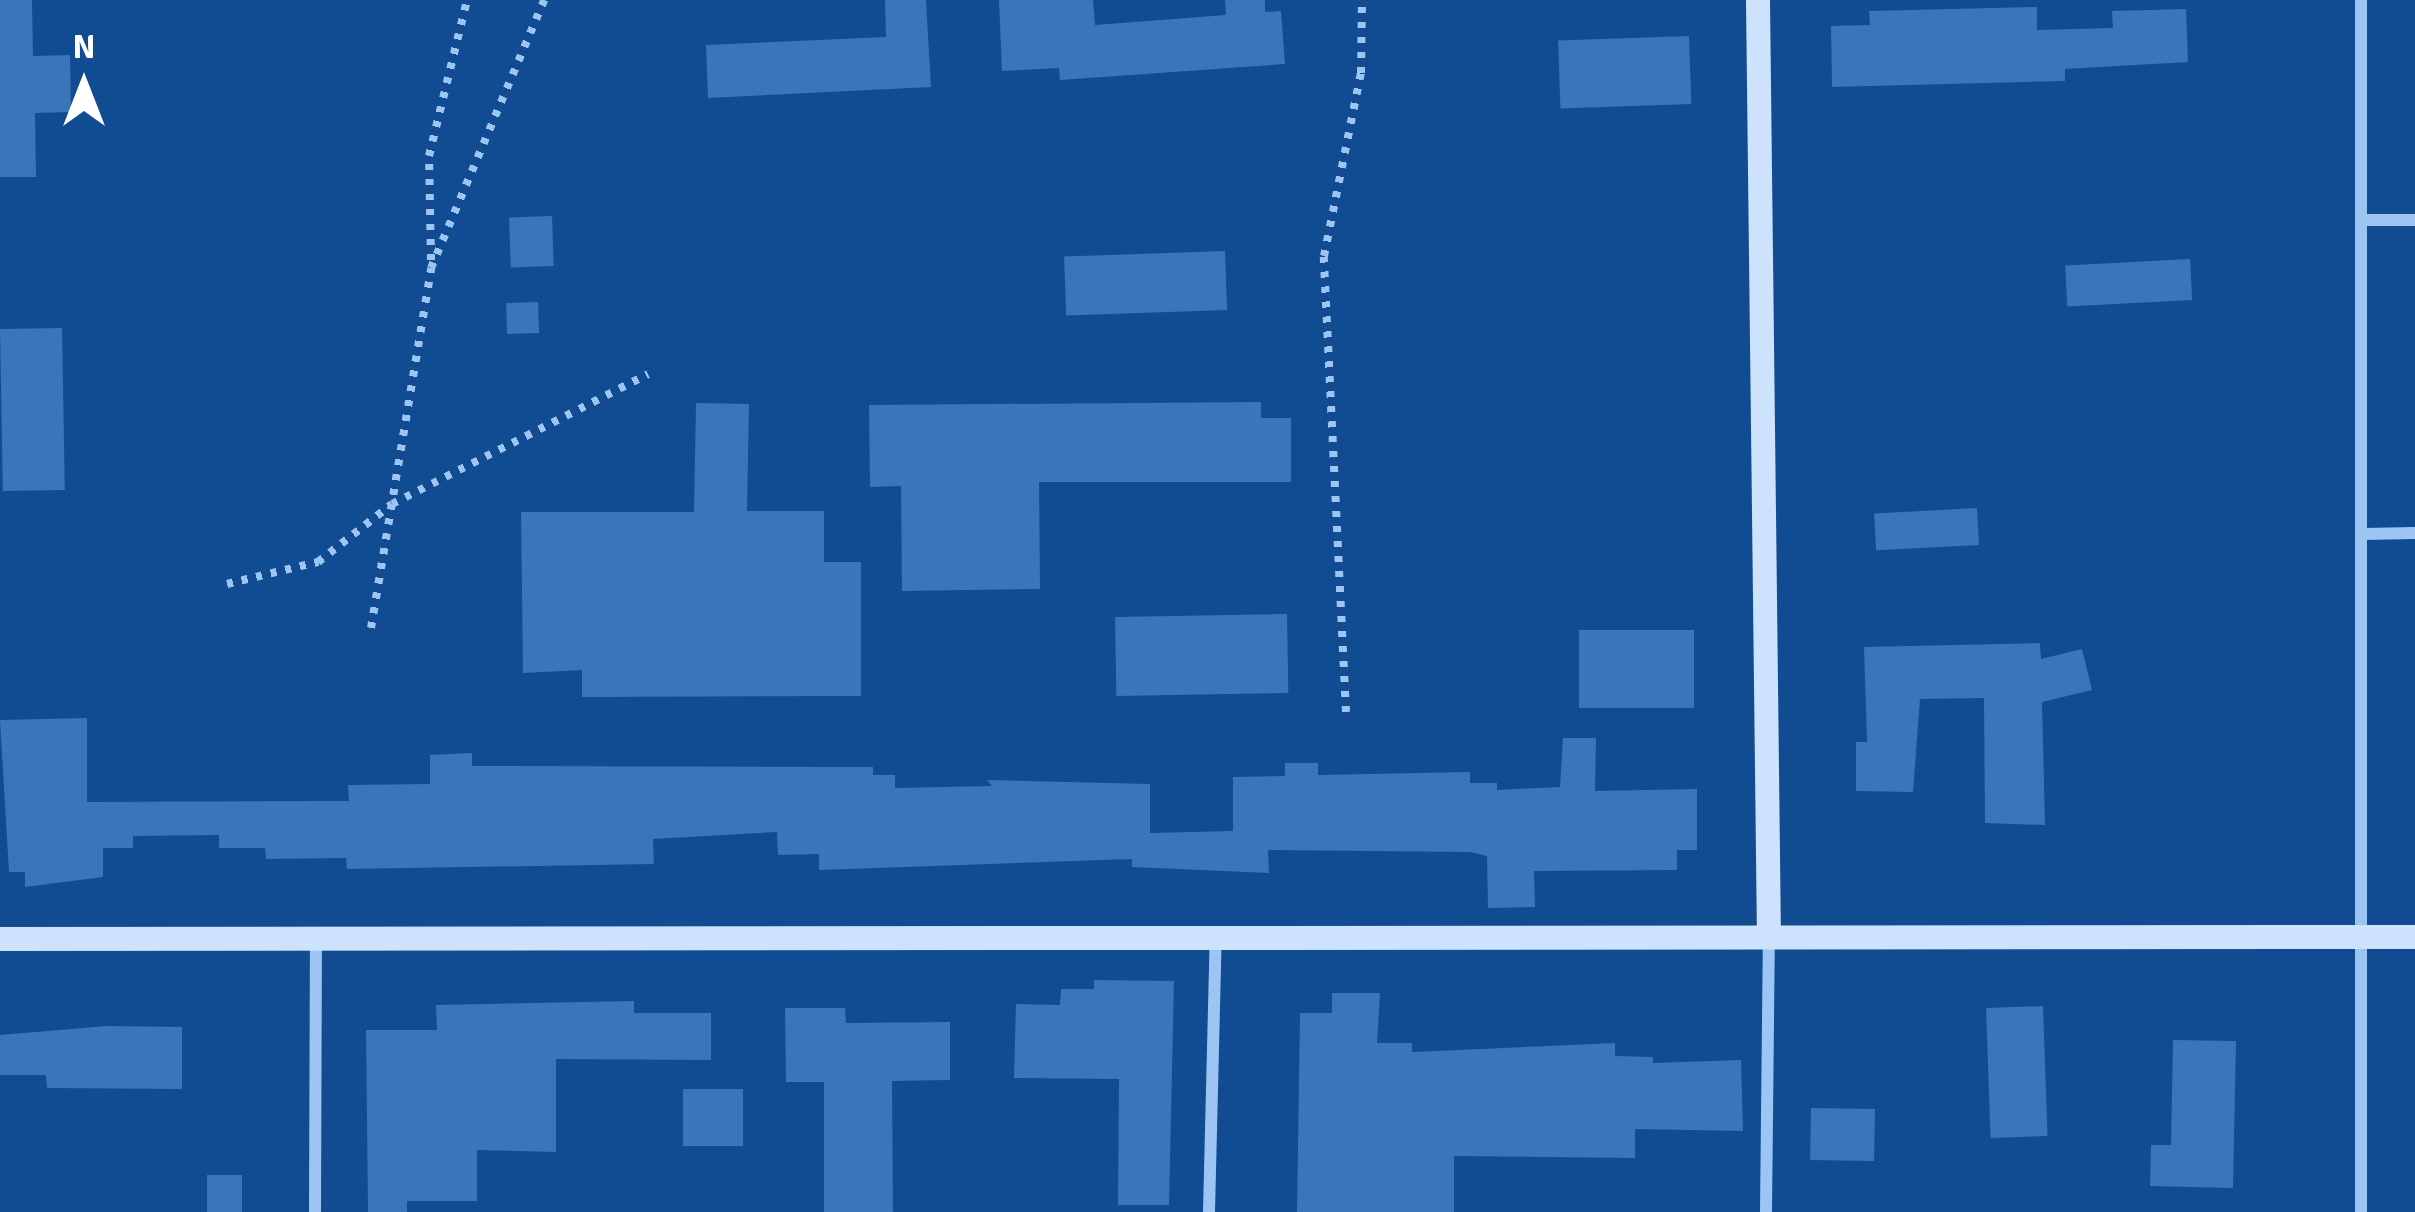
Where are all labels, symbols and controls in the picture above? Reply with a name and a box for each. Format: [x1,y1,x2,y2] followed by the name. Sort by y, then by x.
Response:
[24,24,144,144] north arrow
[73,27,95,68] text: N

